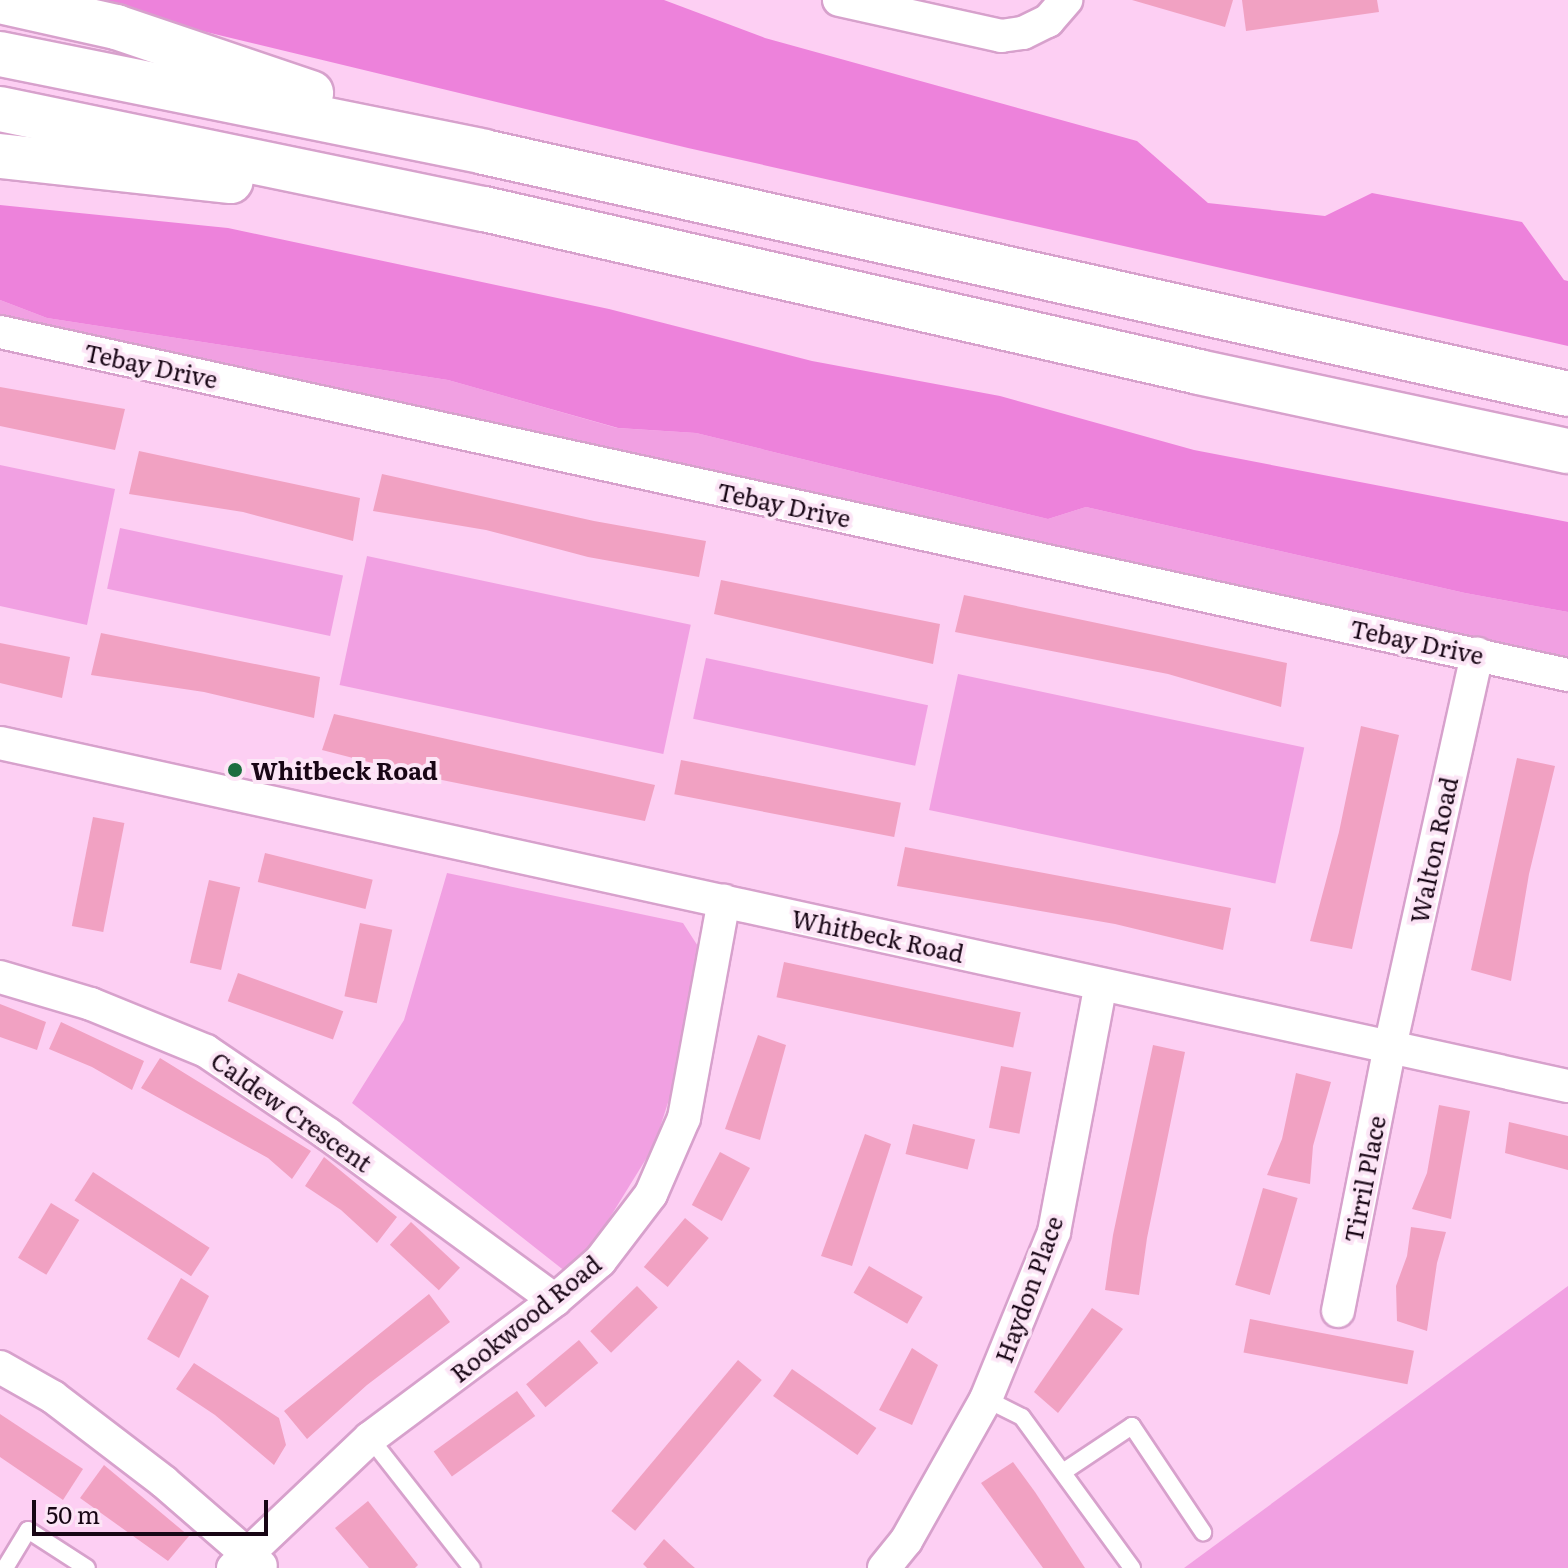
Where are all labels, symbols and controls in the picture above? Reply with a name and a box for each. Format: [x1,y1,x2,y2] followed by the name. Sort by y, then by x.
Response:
[82,337,220,393] street label: Tebay Drive
[715,476,853,532] street label: Tebay Drive
[1348,613,1486,669] street label: Tebay Drive
[251,756,438,784] place label: Whitbeck Road
[226,761,244,779] marker: Whitbeck Road
[1403,774,1463,926] street label: Walton Road
[789,903,967,967] street label: Whitbeck Road
[206,1045,378,1177] street label: Caldew Crescent
[1338,1113,1390,1245] street label: Tirril Place
[988,1212,1068,1366] street label: Haydon Place
[444,1249,606,1387] street label: Rookwood Road
[36,1484,272,1534] scale bar
[46,1496,100,1531] text: 50 m

